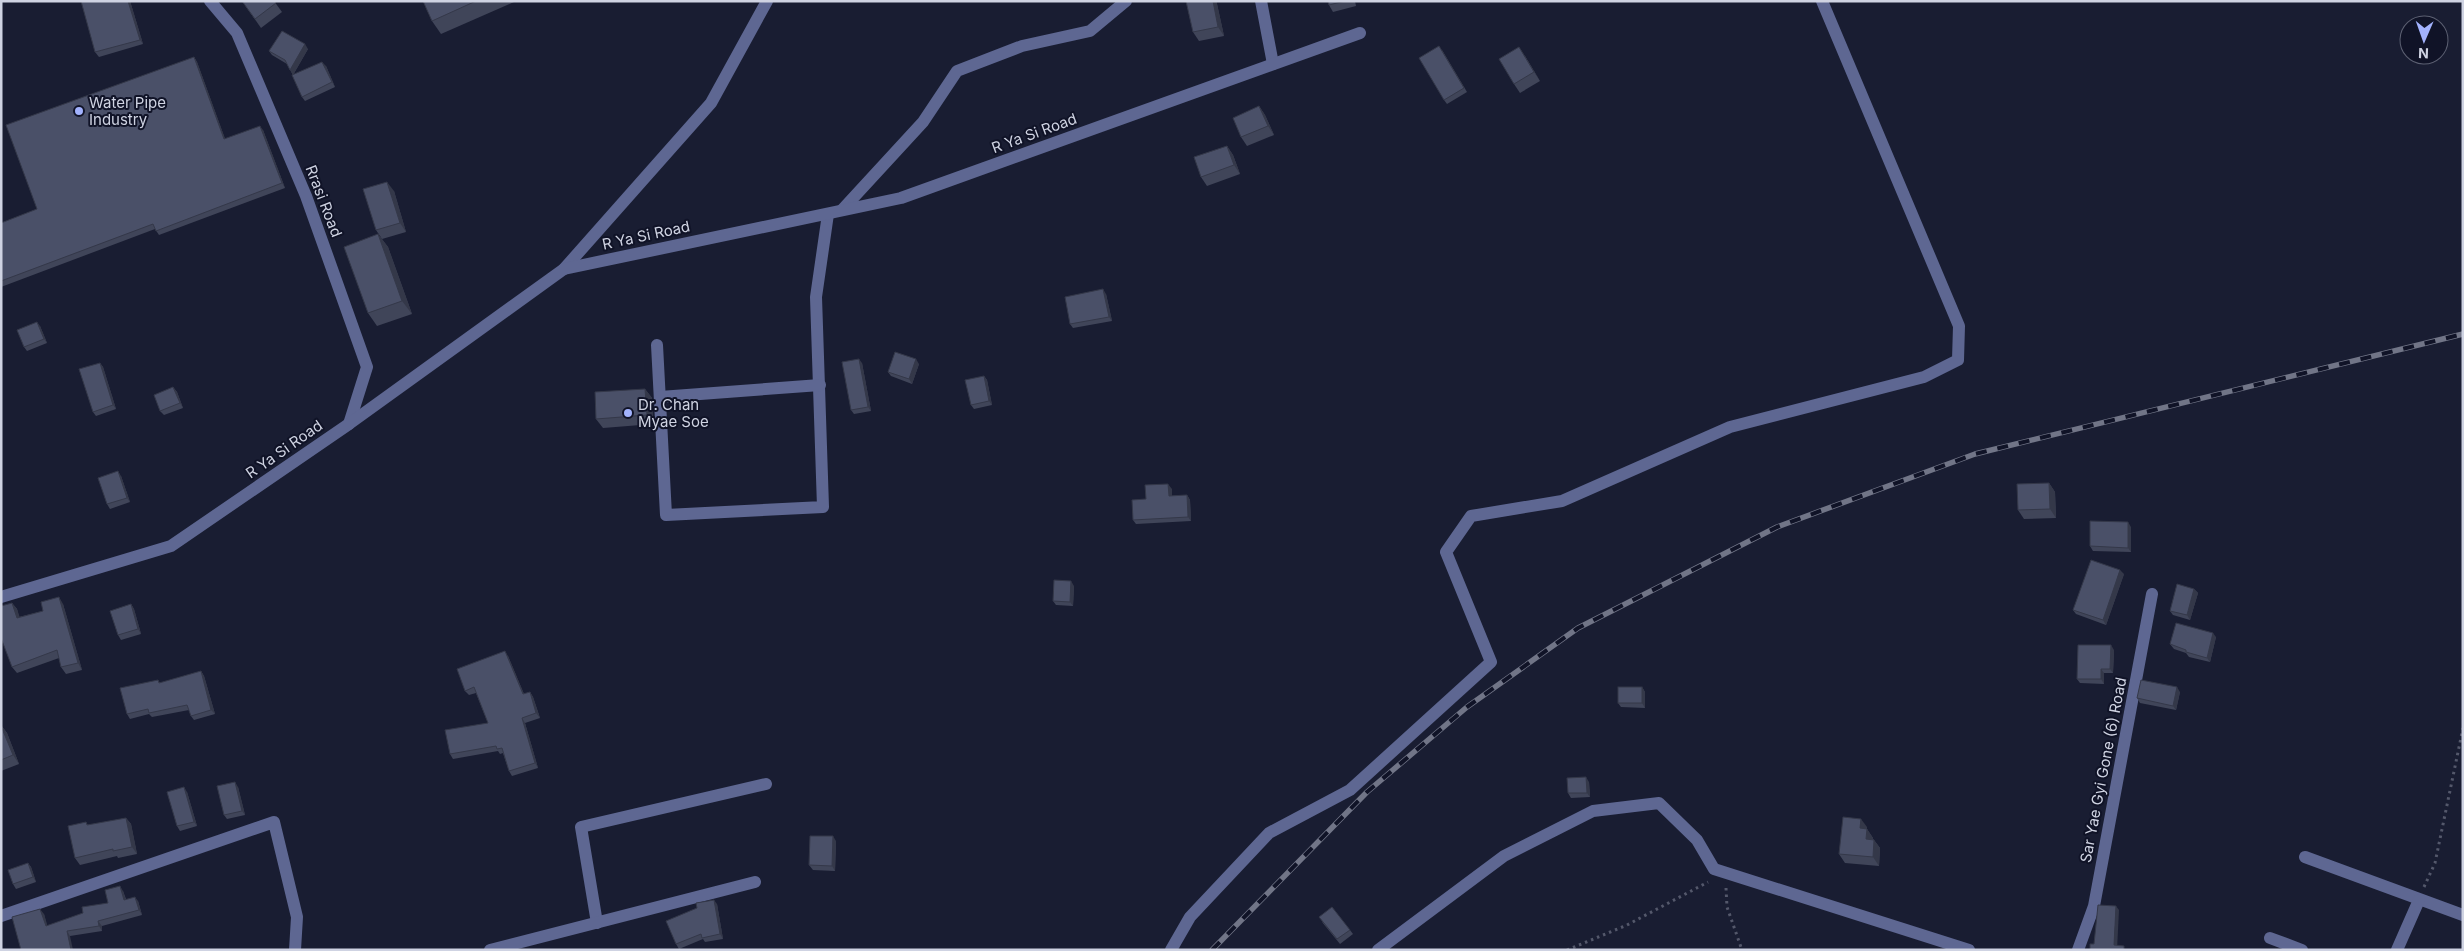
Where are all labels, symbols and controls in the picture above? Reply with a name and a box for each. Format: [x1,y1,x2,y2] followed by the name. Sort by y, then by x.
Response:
[2399,15,2449,65] north arrow
[2418,45,2429,62] text: N
[89,93,166,129] place label: Water Pipe Industry
[73,105,85,117] marker: Water Pipe Industry
[989,109,1079,157] street label: R Ya Si Road
[302,162,346,240] street label: Rrasi Road
[600,216,692,254] street label: R Ya Si Road
[638,395,709,431] place label: Dr. Chan Myae Soe
[622,407,634,419] marker: Dr. Chan Myae Soe
[242,416,326,482] street label: R Ya Si Road
[2076,676,2130,864] street label: Sar Yae Gyi Gone (6) Road

